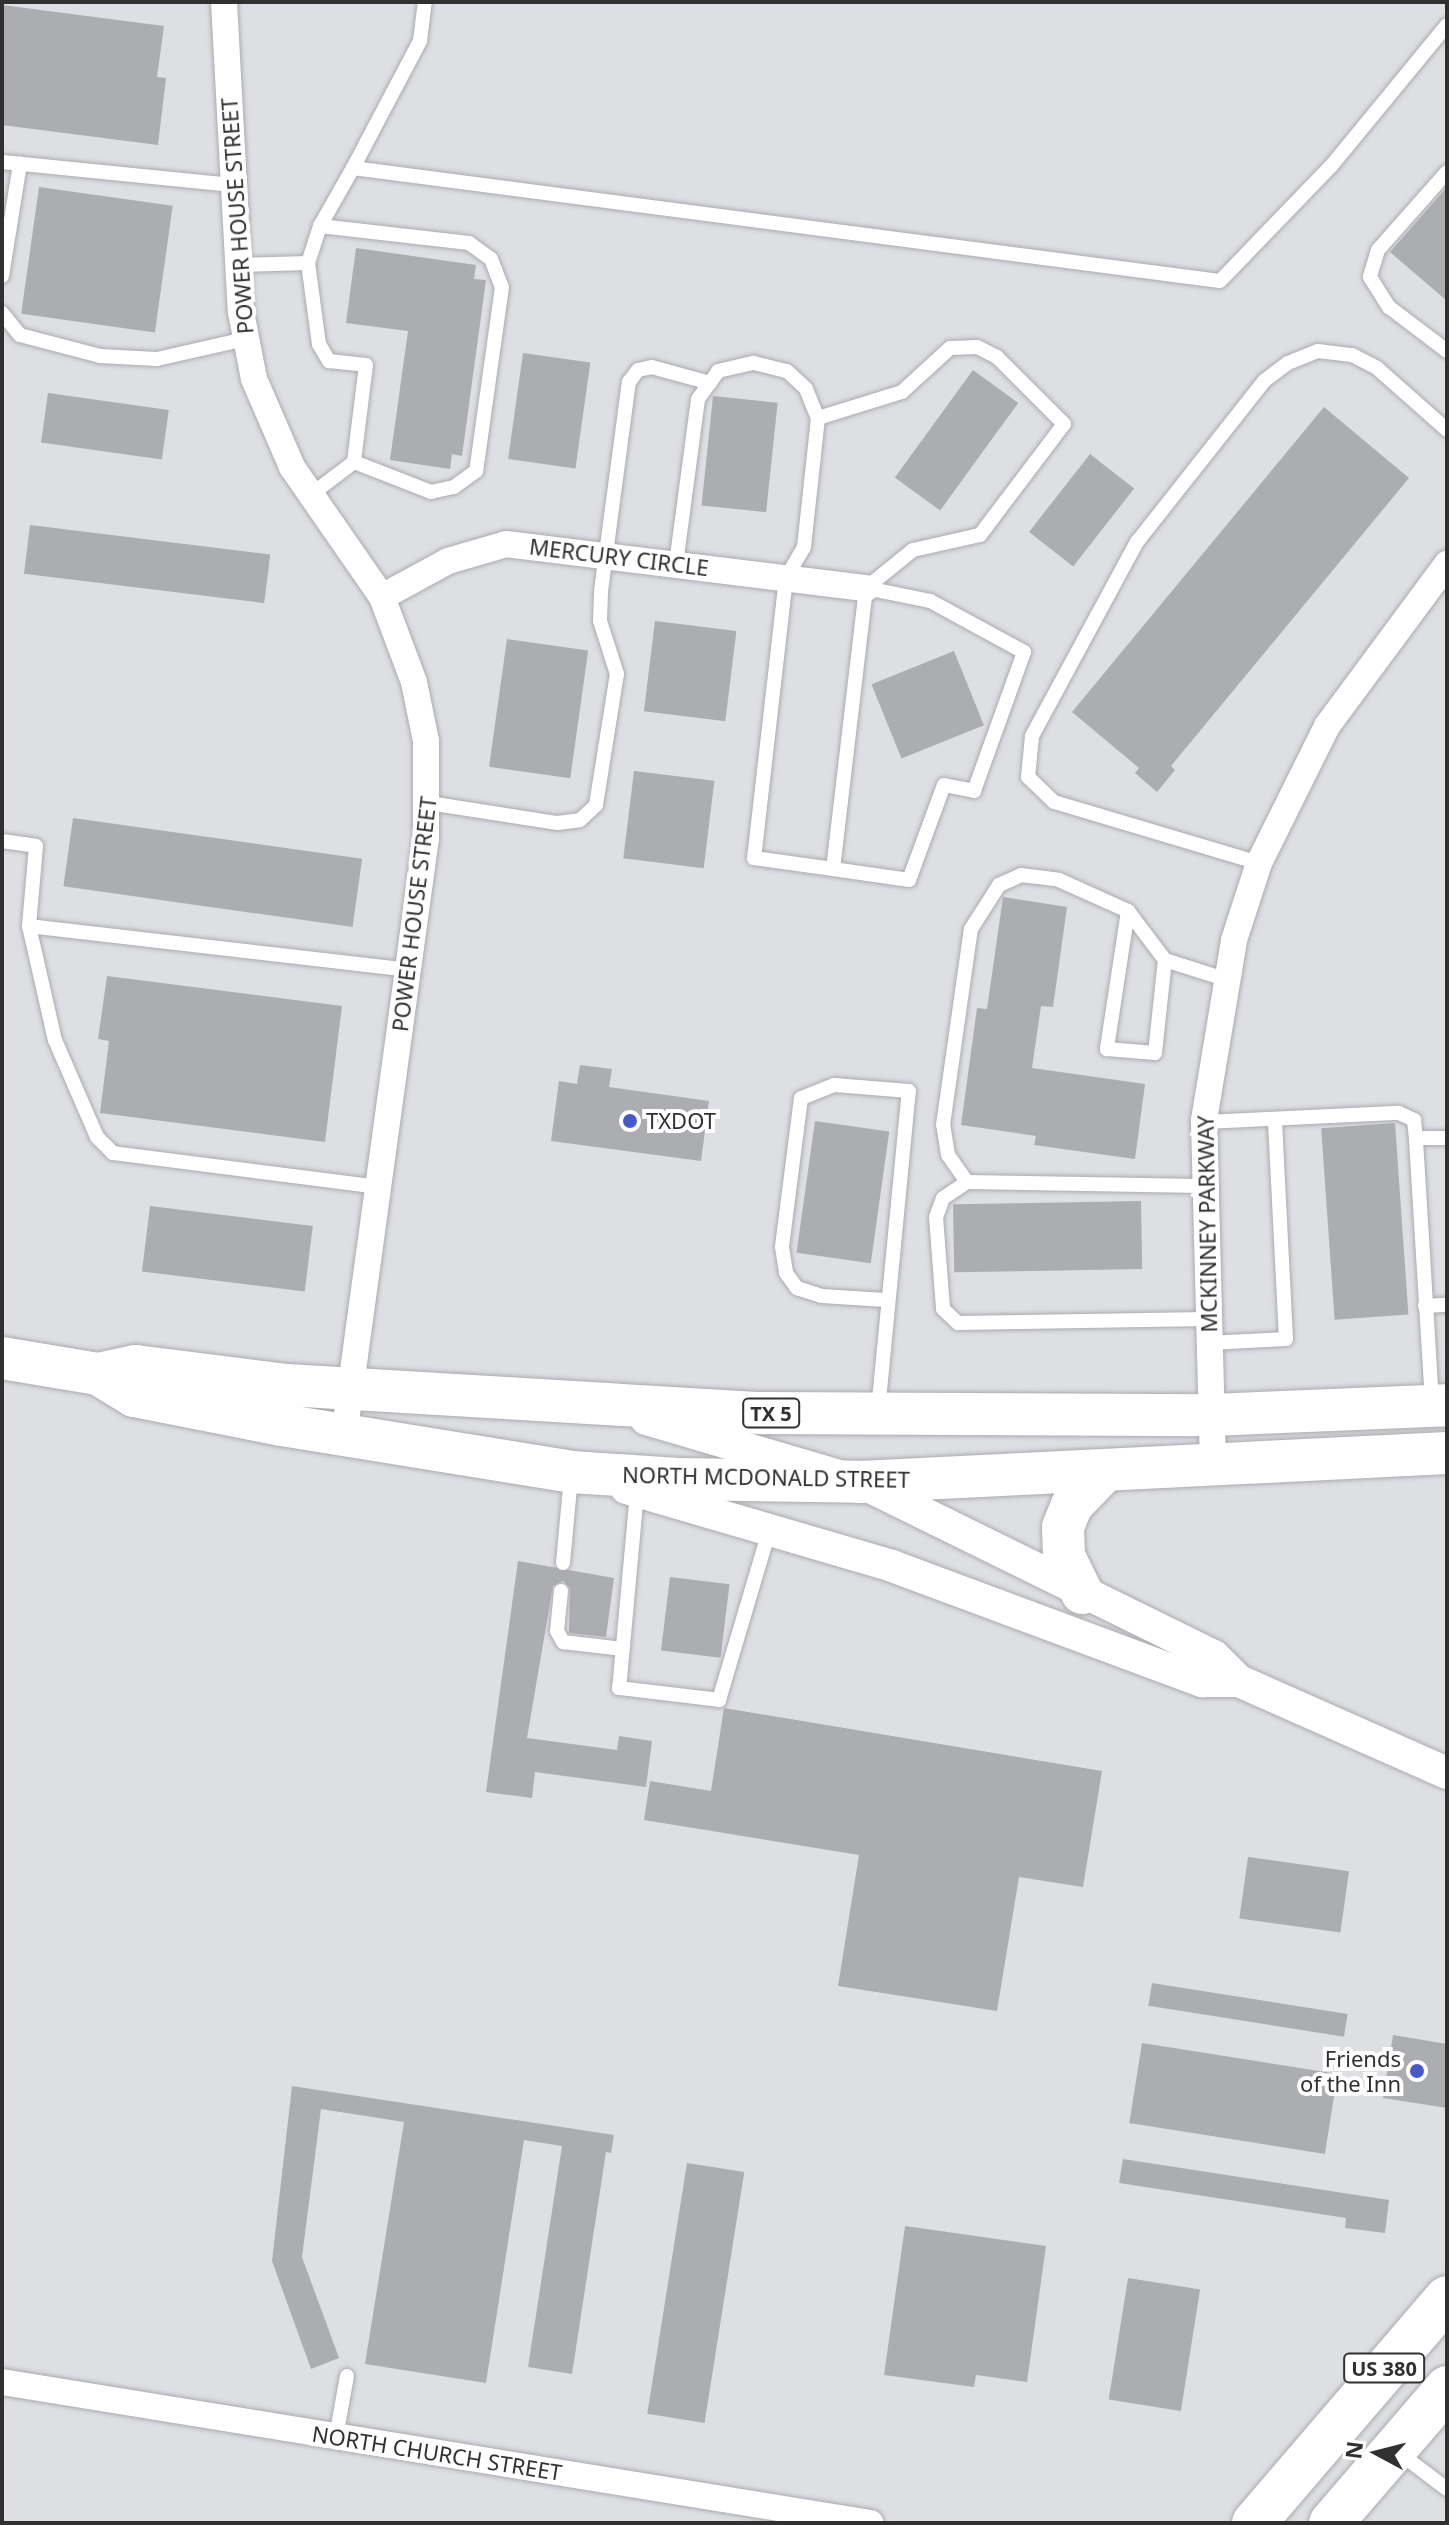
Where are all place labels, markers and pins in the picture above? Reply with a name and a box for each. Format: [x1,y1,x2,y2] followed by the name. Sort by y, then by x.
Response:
[646,1108,716,1134] place label: TXDOT
[621,1112,639,1130] marker: TXDOT
[1300,2045,1401,2096] place label: Friends of the Inn
[1408,2062,1426,2080] marker: Friends of the Inn

